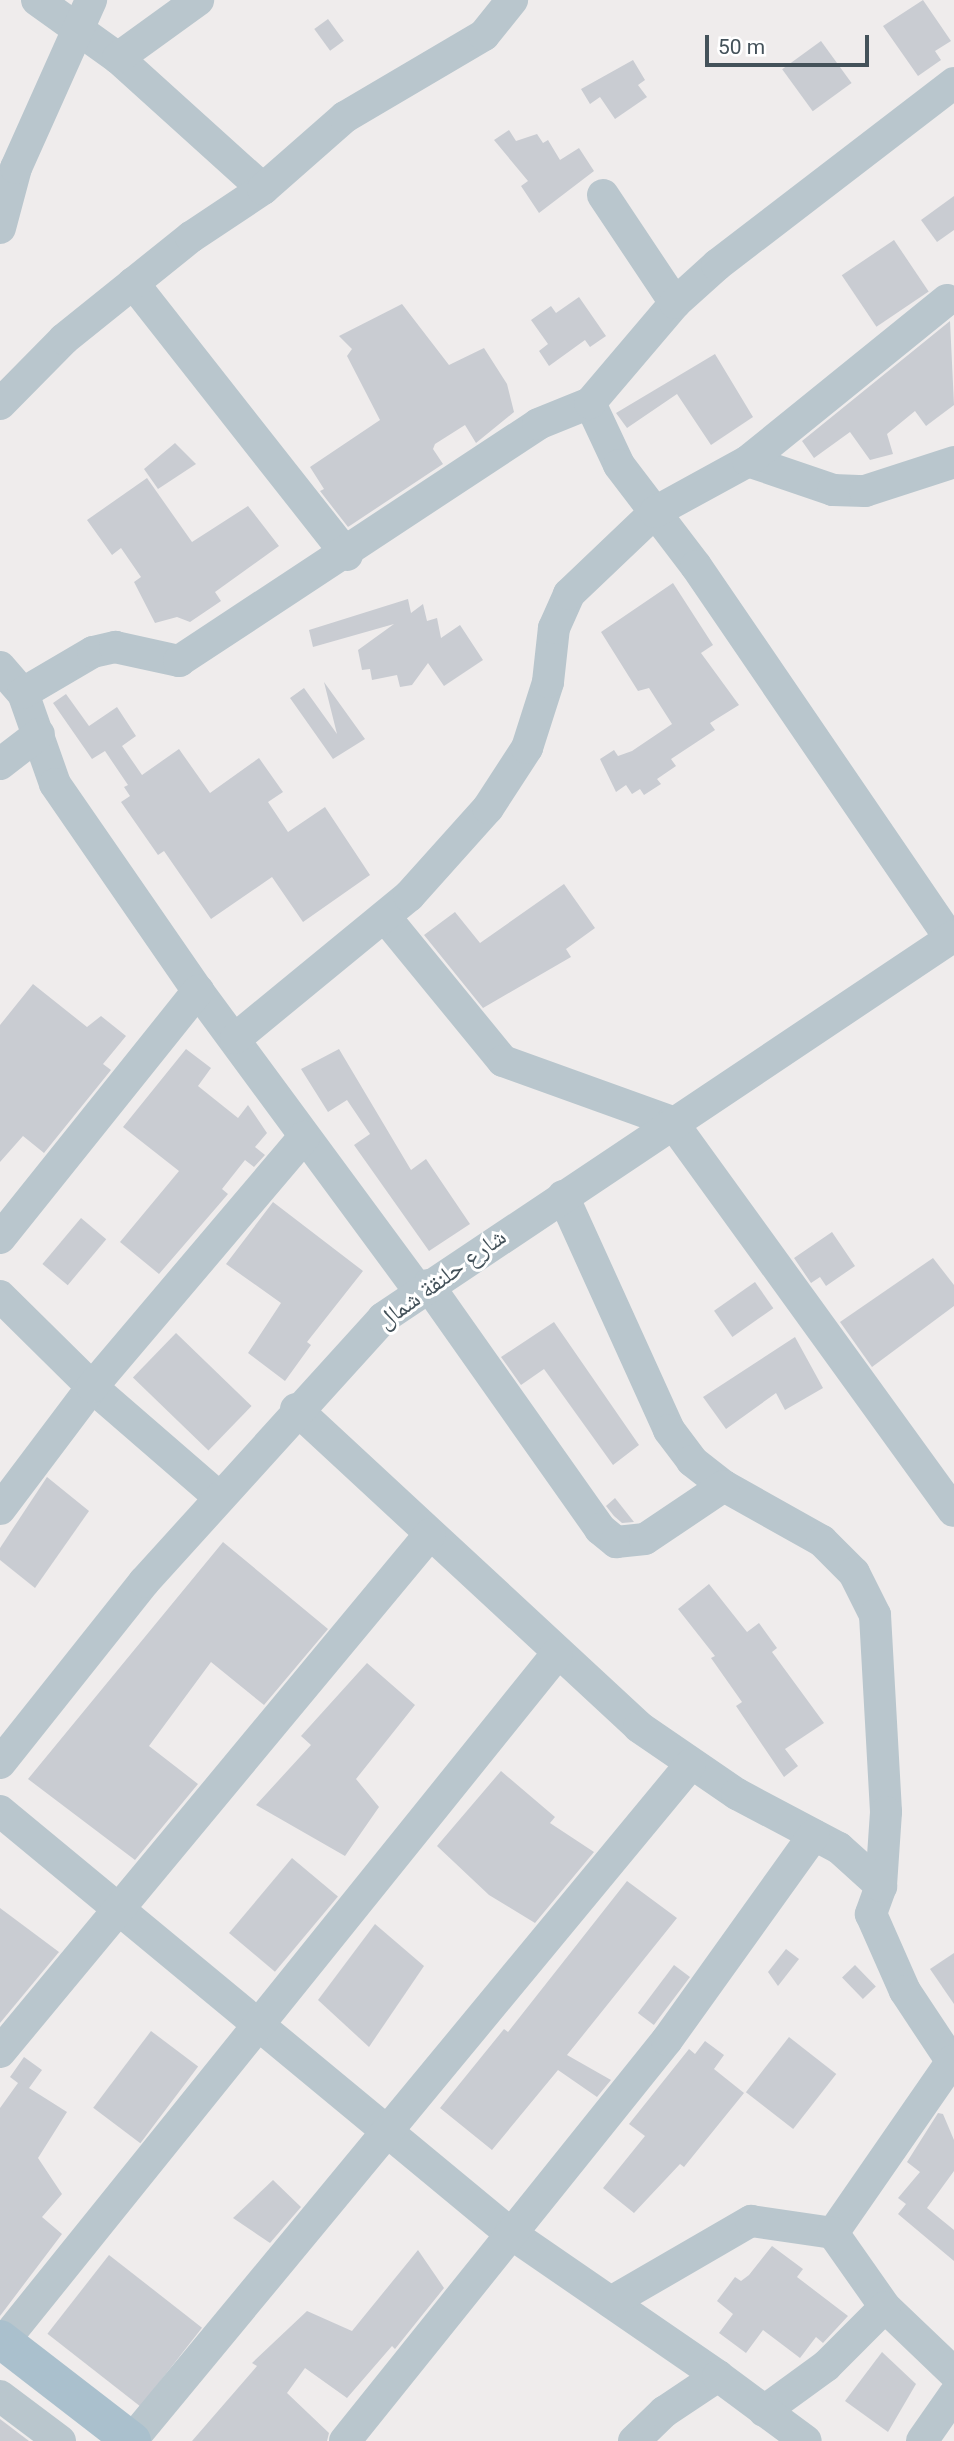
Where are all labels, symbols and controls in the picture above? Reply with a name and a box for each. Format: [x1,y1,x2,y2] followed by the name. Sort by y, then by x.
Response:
[709,21,874,65] scale bar
[718,35,765,59] text: 50 m
[372,1223,512,1335] street label: شارع حلنقة شمال

